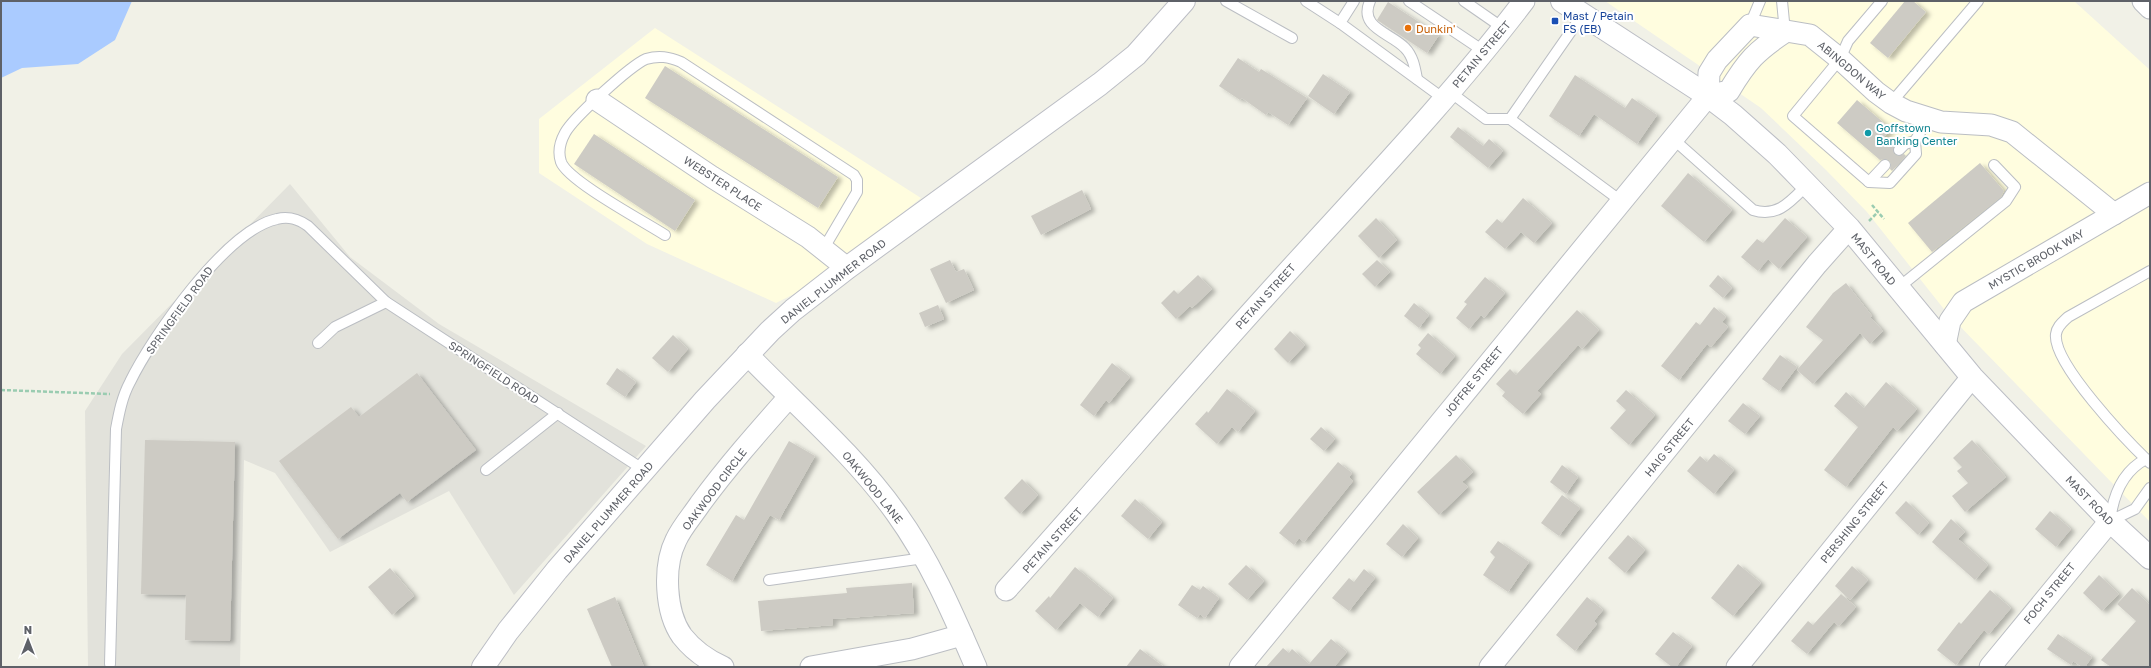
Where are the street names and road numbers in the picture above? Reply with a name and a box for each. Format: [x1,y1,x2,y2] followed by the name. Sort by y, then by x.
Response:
[1449,18,1513,90] street label: PETAIN STREET
[1815,38,1889,102] street label: ABINGDON WAY
[682,153,765,213] street label: WEBSTER PLACE
[1986,226,2086,292] street label: MYSTIC BROOK WAY
[1849,230,1899,288] street label: MAST ROAD
[778,236,888,326] street label: DANIEL PLUMMER ROAD
[1232,261,1298,331] street label: PETAIN STREET
[143,263,215,356] street label: SPRINGFIELD ROAD
[446,338,542,406] street label: SPRINGFIELD ROAD
[1441,343,1505,418] street label: JOFFRE STREET
[1642,415,1697,479] street label: HAIG STREET
[679,445,749,532] street label: OAKWOOD CIRCLE
[840,448,906,526] street label: OAKWOOD LANE
[560,458,656,565] street label: DANIEL PLUMMER ROAD
[2063,473,2117,528] street label: MAST ROAD
[1817,479,1891,565] street label: PERSHING STREET
[1019,505,1085,575] street label: PETAIN STREET
[2020,560,2078,626] street label: FOCH STREET

